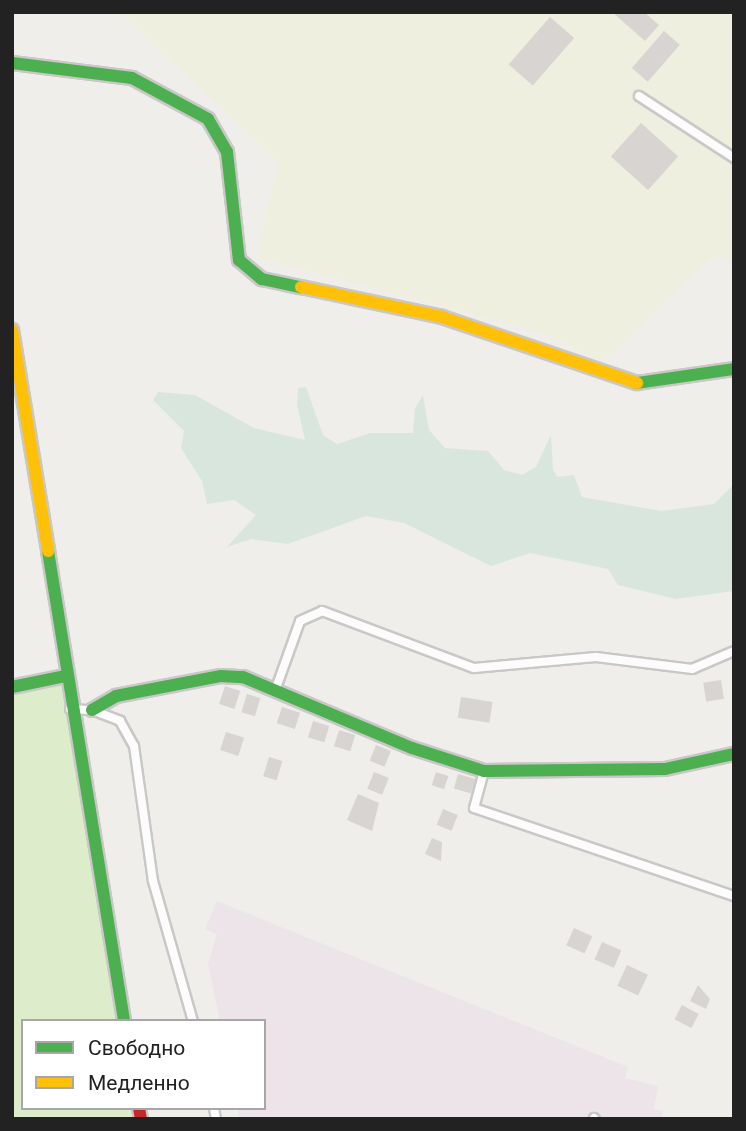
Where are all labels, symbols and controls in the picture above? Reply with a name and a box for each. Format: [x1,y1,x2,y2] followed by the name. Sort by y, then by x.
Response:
[21,1019,266,1110] legend
[88,1036,185,1060] text: Свободно
[88,1071,190,1095] text: Медленно

